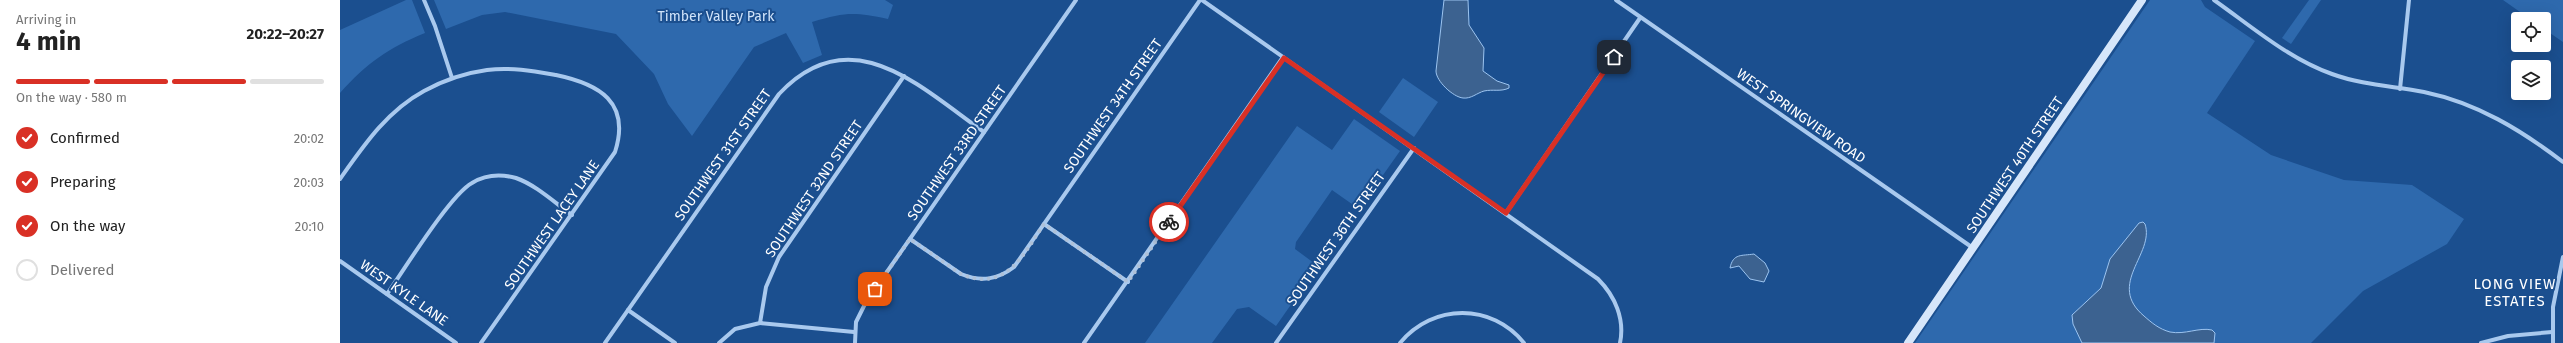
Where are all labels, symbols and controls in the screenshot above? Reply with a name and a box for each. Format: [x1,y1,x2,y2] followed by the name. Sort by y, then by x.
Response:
[658,8,775,25] park label: Timber Valley Park
[16,12,76,27] text: Arriving in
[2511,12,2551,100] map controls
[2511,12,2551,52] button: locate
[247,25,324,43] text: 20:22–20:27
[16,26,81,57] text: 4 min
[1060,35,1166,176] street label: SOUTHWEST 34TH STREET
[1597,40,1631,74] pin
[1603,46,1625,68] icon: home
[2511,60,2551,100] button: layers
[1733,65,1869,167] street label: WEST SPRINGVIEW ROAD
[904,82,1011,224] street label: SOUTHWEST 33RD STREET
[671,85,775,224] street label: SOUTHWEST 31ST STREET
[16,90,127,105] text: On the way · 580 m
[1963,93,2068,237] street label: SOUTHWEST 40TH STREET
[762,117,867,261] street label: SOUTHWEST 32ND STREET
[16,127,38,149] icon: check
[50,129,120,147] text: Confirmed
[294,131,324,146] text: 20:02
[501,157,603,293] street label: SOUTHWEST LACEY LANE
[1283,168,1389,309] street label: SOUTHWEST 36TH STREET
[16,171,38,193] icon: check
[50,173,115,191] text: Preparing
[294,175,324,190] text: 20:03
[1149,202,1189,242] courier
[1158,211,1180,233] icon: bike
[16,215,38,237] icon: check
[50,217,125,235] text: On the way
[295,219,324,234] text: 20:10
[357,256,451,330] street label: WEST KYLE LANE
[50,261,114,279] text: Delivered
[858,272,892,306] pin
[2473,275,2557,310] district label: LONG VIEW ESTATES
[864,278,886,300] icon: bag

